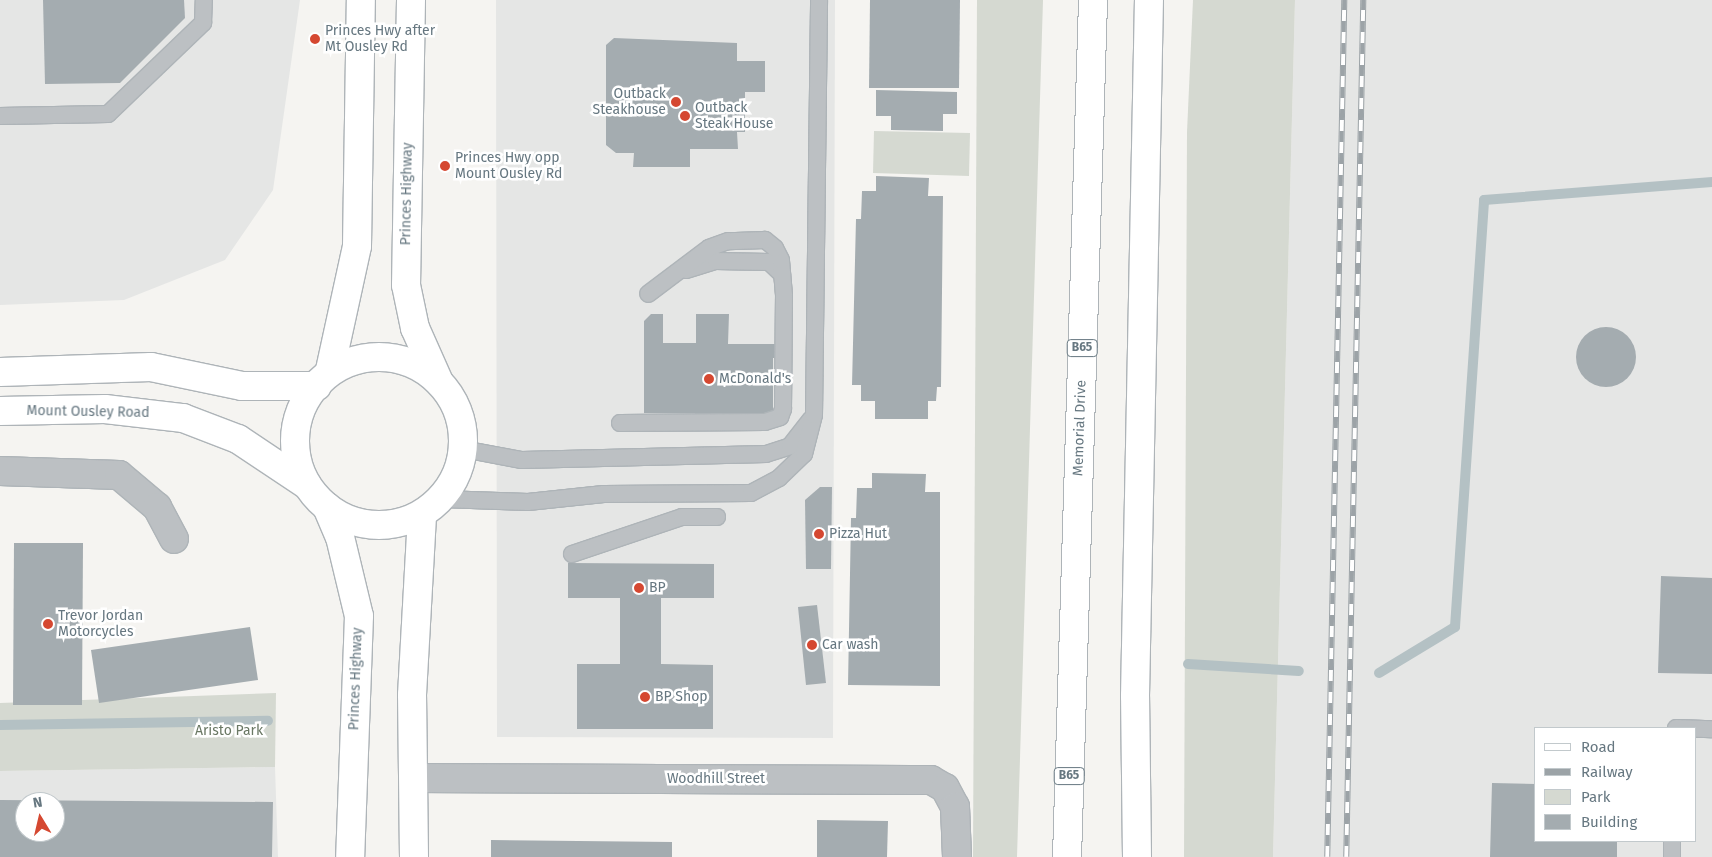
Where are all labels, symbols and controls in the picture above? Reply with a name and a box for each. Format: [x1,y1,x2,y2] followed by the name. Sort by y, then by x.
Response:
[325,23,435,56] place label: Princes Hwy after Mt Ousley Rd
[309,33,321,45] marker: Princes Hwy after Mt Ousley Rd
[593,86,666,118] place label: Outback Steakhouse
[670,96,682,108] marker: Outback Steakhouse
[695,100,773,132] place label: Outback Steak House
[679,110,691,122] marker: Outback Steak House
[398,142,416,246] street label: Princes Highway
[455,150,562,182] place label: Princes Hwy opp Mount Ousley Rd
[439,160,451,172] marker: Princes Hwy opp Mount Ousley Rd
[1066,338,1098,358] road number: B65
[719,371,791,387] place label: McDonald's
[703,373,715,385] marker: McDonald's
[1070,380,1090,476] street label: Memorial Drive
[26,403,150,421] street label: Mount Ousley Road
[829,526,887,542] place label: Pizza Hut
[813,528,825,540] marker: Pizza Hut
[649,580,666,596] place label: BP
[633,582,645,594] marker: BP
[58,608,143,640] place label: Trevor Jordan Motorcycles
[42,618,54,630] marker: Trevor Jordan Motorcycles
[346,627,366,731] street label: Princes Highway
[822,637,879,653] place label: Car wash
[806,639,818,651] marker: Car wash
[655,689,708,705] place label: BP Shop
[639,691,651,703] marker: BP Shop
[195,723,263,739] park label: Aristo Park
[1534,727,1697,842] legend
[1581,738,1616,756] text: Road
[1581,763,1633,781] text: Railway
[1053,766,1085,786] road number: B65
[667,771,765,787] street label: Woodhill Street
[1581,788,1611,806] text: Park
[15,792,65,842] north arrow
[32,794,44,812] text: N
[1581,813,1637,831] text: Building

